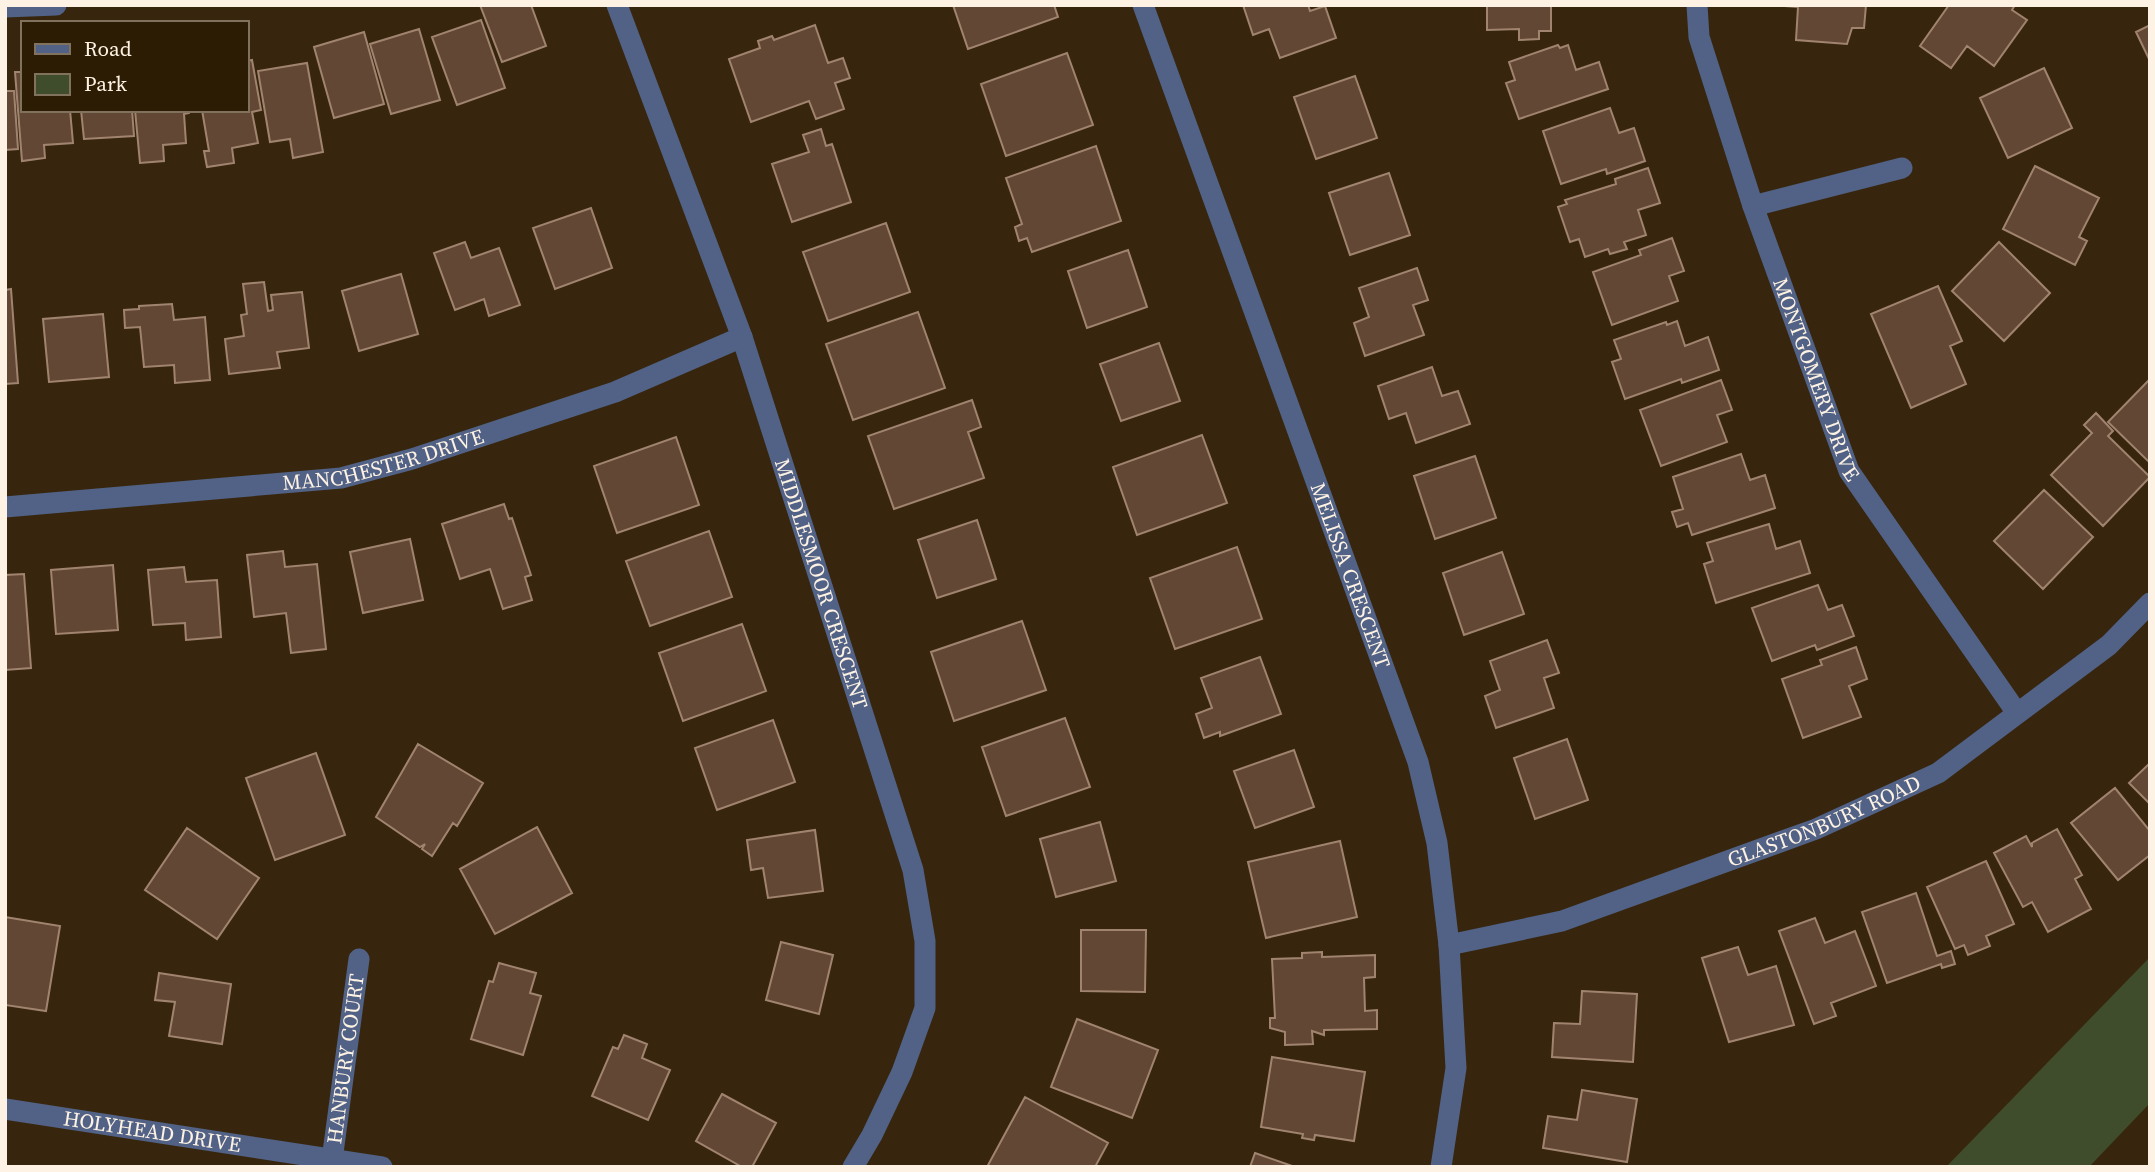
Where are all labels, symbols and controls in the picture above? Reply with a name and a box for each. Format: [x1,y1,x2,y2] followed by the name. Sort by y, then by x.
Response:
[21,21,248,112] legend
[84,34,132,63] text: Road
[84,69,128,98] text: Park
[1766,274,1867,487] street label: MONTGOMERY DRIVE
[281,421,488,497] street label: MANCHESTER DRIVE
[768,455,876,713] street label: MIDDLESMOOR CRESCENT
[1304,478,1398,673] street label: MELISSA CRESCENT
[1723,768,1925,874] street label: GLASTONBURY ROAD
[319,972,371,1146] street label: HANBURY COURT
[62,1103,243,1159] street label: HOLYHEAD DRIVE

